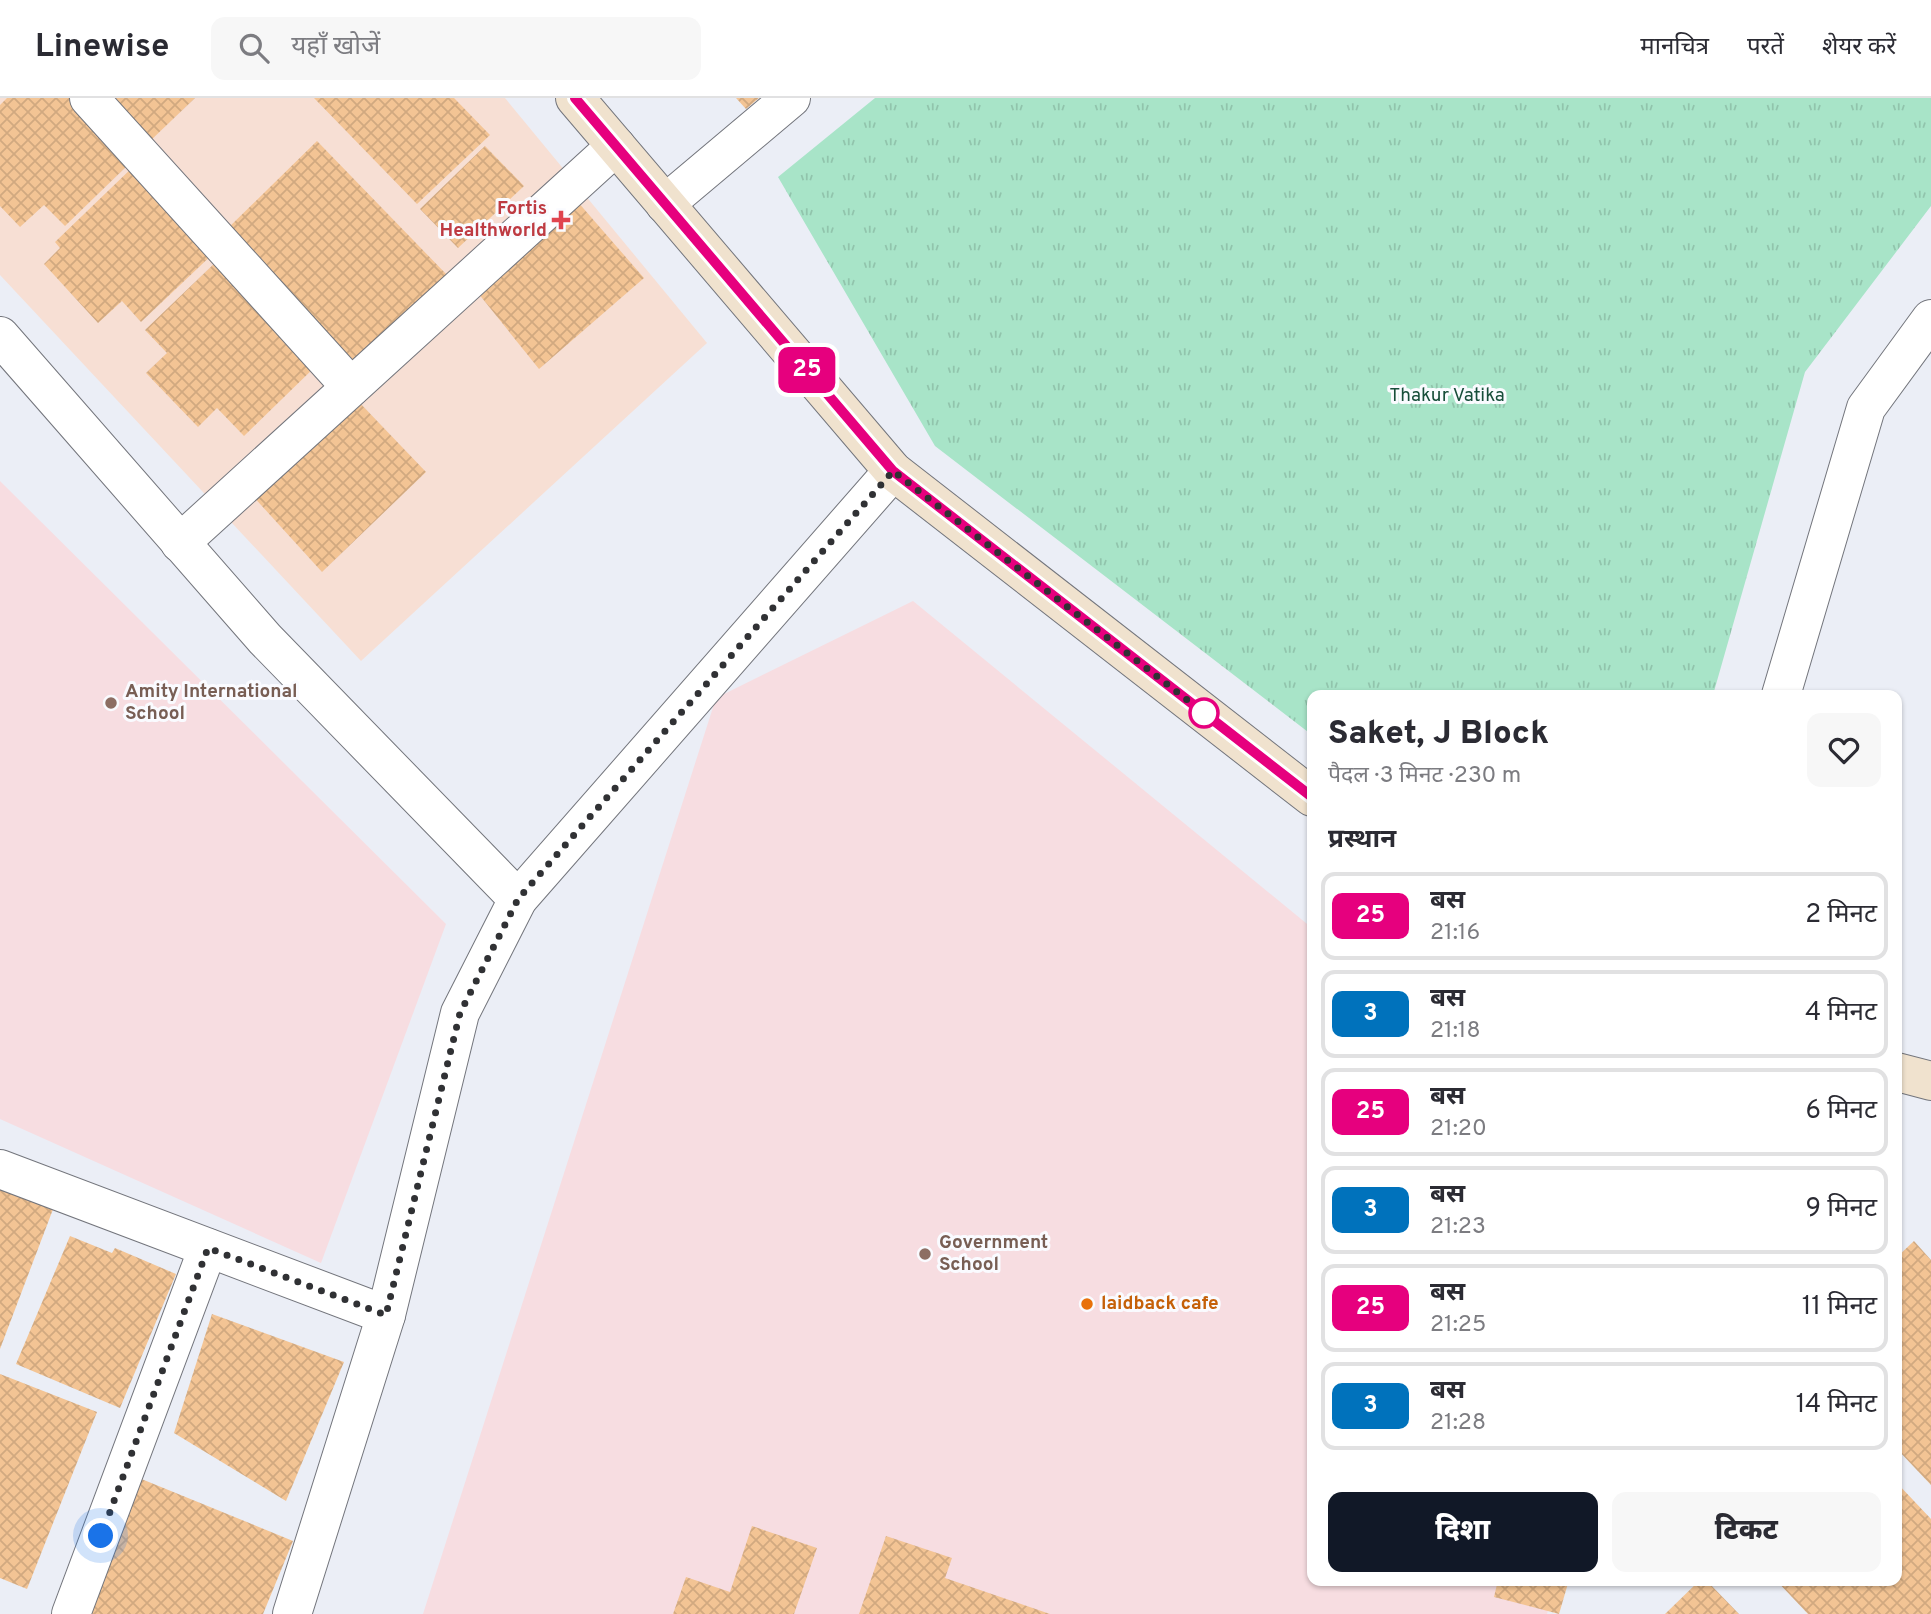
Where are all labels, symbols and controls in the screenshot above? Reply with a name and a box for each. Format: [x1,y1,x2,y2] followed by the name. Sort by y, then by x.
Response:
[211,17,701,80] search box
[35,27,169,69] text: Linewise
[235,29,273,67] icon: search
[291,31,380,64] text: यहाँ खोजें
[1640,33,1709,63] text: मानचित्र
[1747,33,1784,63] text: परतें
[1822,33,1896,63] text: शेयर करें
[439,197,547,243] place label: Fortis Healthworld
[553,212,569,228] marker: Fortis Healthworld
[776,347,838,393] line badge: 25
[792,355,822,385] text: 25
[1389,384,1505,408] park label: Thakur Vatika
[125,680,298,726] place label: Amity International School
[103,695,119,711] marker: Amity International School
[1189,698,1219,728] unlabelled marker
[1807,713,1881,787] button: heart
[1328,714,1549,756] text: Saket, J Block
[1328,762,1521,791] text: पैदल · 3 मिनट · 230 m
[1328,824,1396,857] text: प्रस्थान
[1430,885,1465,918] text: बस
[1805,899,1877,932] text: 2 मिनट
[1356,901,1385,931] text: 25
[1430,919,1480,948] text: 21:16
[1430,983,1465,1016] text: बस
[1805,997,1877,1030] text: 4 मिनट
[1363,999,1378,1029] text: 3
[1430,1017,1480,1046] text: 21:18
[1430,1081,1465,1114] text: बस
[1806,1095,1877,1128] text: 6 मिनट
[1356,1097,1385,1127] text: 25
[1430,1115,1487,1144] text: 21:20
[1430,1179,1465,1212] text: बस
[1806,1193,1877,1226] text: 9 मिनट
[1363,1195,1378,1225] text: 3
[1430,1213,1486,1242] text: 21:23
[939,1231,1048,1277] place label: Government School
[917,1246,933,1262] marker: Government School
[1430,1277,1465,1310] text: बस
[1802,1291,1877,1324] text: 11 मिनट
[1101,1292,1219,1316] place label: laidback cafe
[1356,1293,1385,1323] text: 25
[1079,1296,1095,1312] marker: laidback cafe
[1430,1311,1486,1340] text: 21:25
[1430,1375,1465,1408] text: बस
[1796,1389,1877,1422] text: 14 मिनट
[1363,1391,1378,1421] text: 3
[1430,1409,1486,1438] text: 21:28
[1328,1492,1598,1572] button: दिशा
[1612,1492,1881,1572] button: टिकट
[83,1518,118,1553] your location

